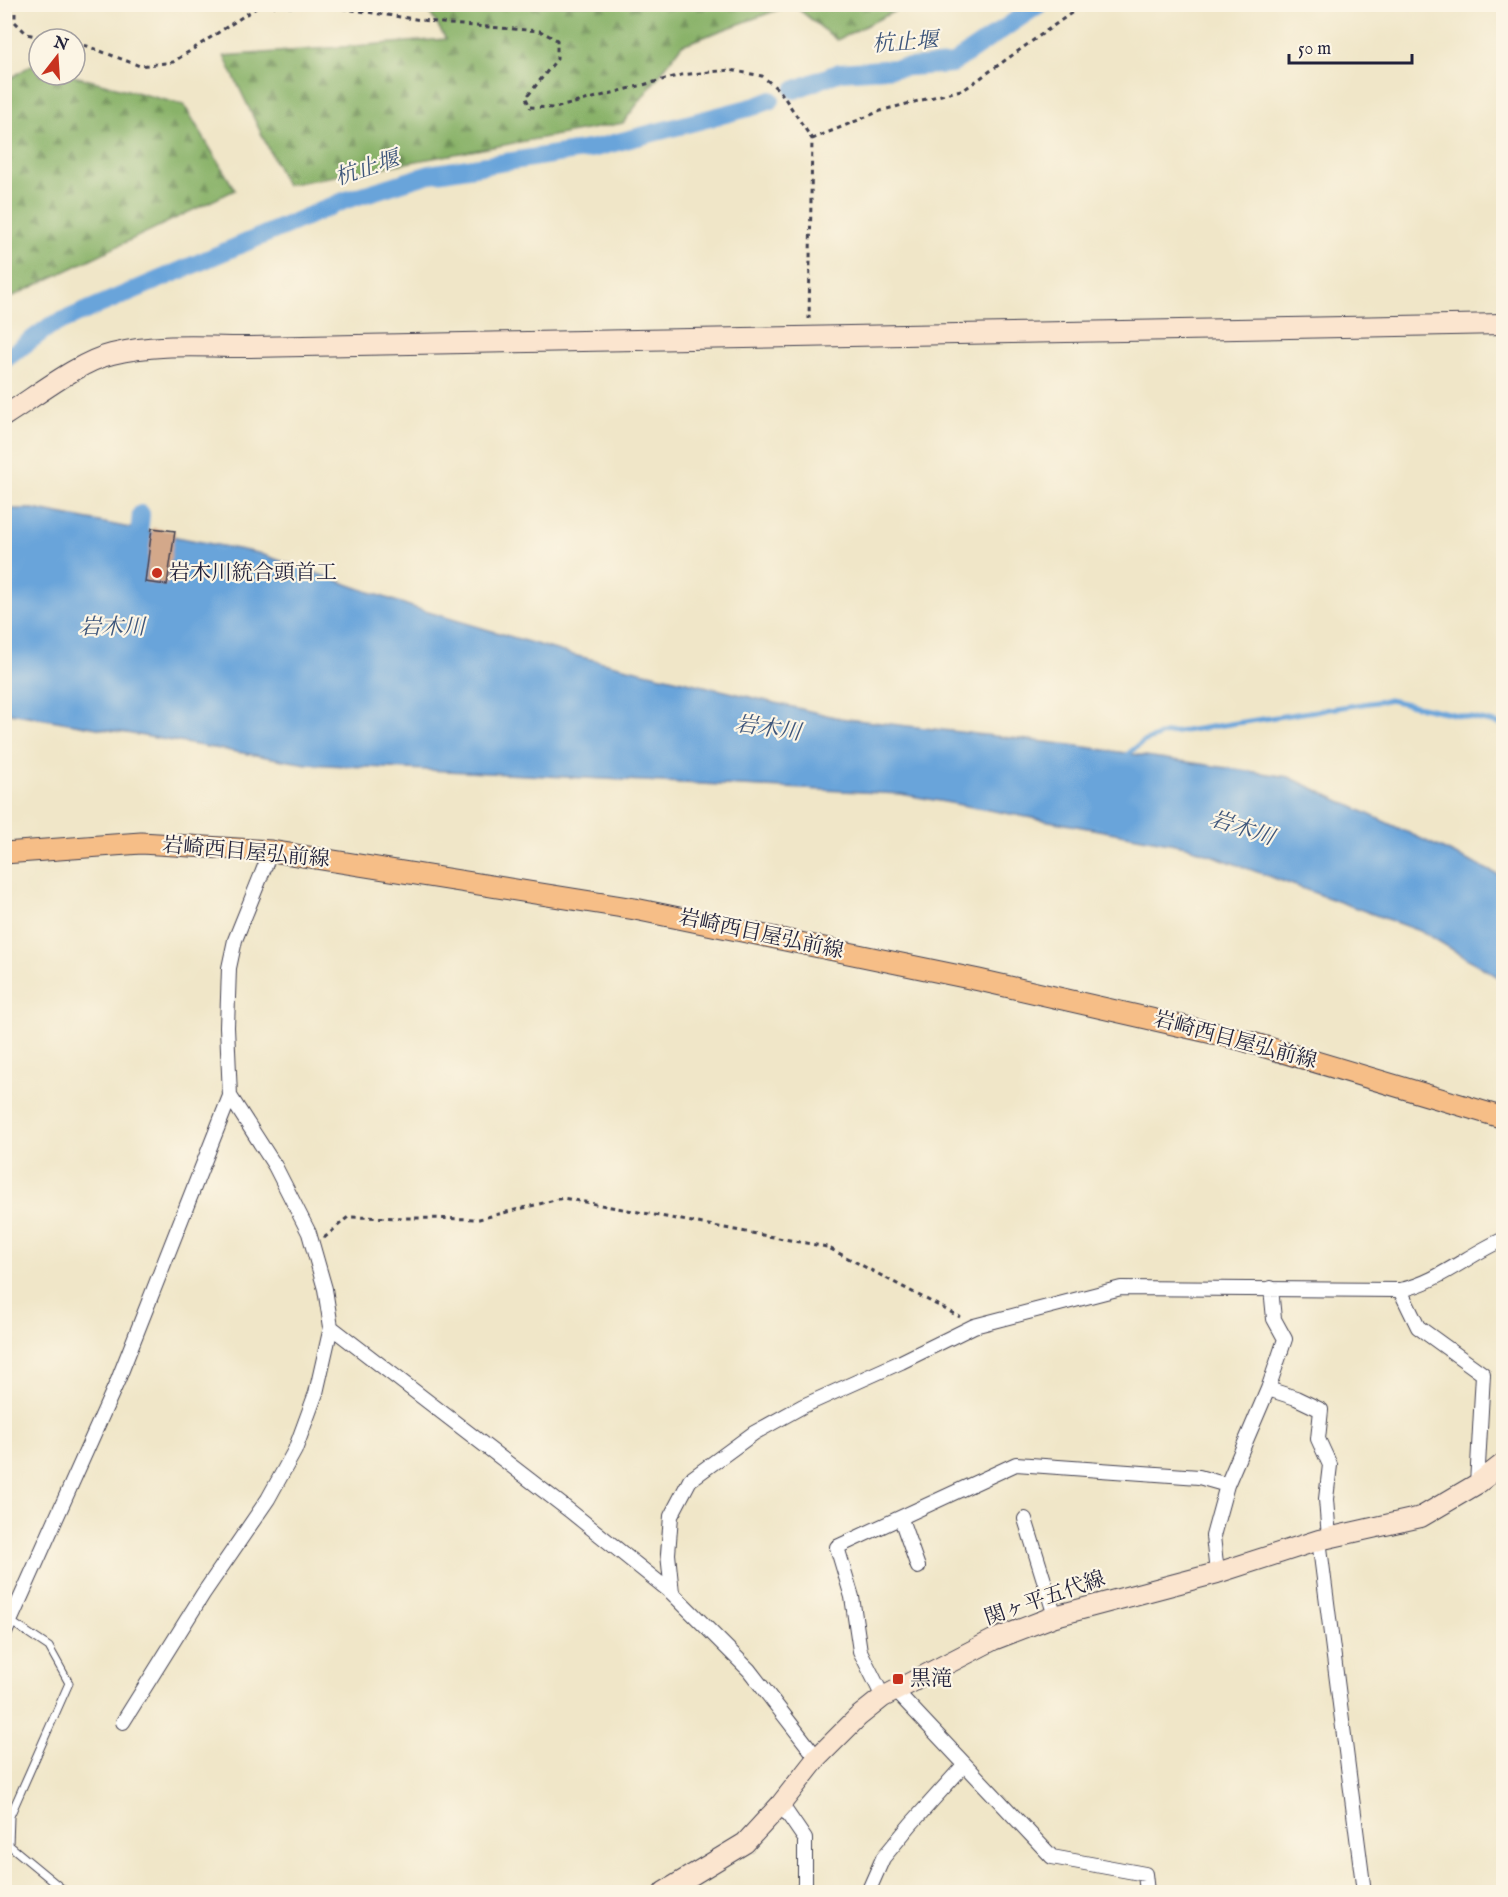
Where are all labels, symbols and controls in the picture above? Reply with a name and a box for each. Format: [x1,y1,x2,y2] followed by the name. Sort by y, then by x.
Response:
[871,26,943,59] water label: 杭止堰
[27,27,87,87] north arrow
[1289,27,1412,65] scale bar
[50,33,70,56] text: N
[1298,38,1331,61] text: 50 m
[331,144,407,193] water label: 杭止堰
[169,560,337,587] place label: 岩木川統合頭首工
[150,566,164,580] marker: 岩木川統合頭首工
[79,614,147,642] water label: 岩木川
[733,711,805,748] water label: 岩木川
[1206,805,1280,853] water label: 岩木川
[161,832,331,874] street label: 岩崎西目屋弘前線
[676,904,846,966] street label: 岩崎西目屋弘前線
[1150,1006,1320,1076] street label: 岩崎西目屋弘前線
[981,1566,1109,1632] street label: 関ヶ平五代線
[910,1666,952,1693] place label: 黒滝
[891,1672,905,1686] marker: 黒滝

